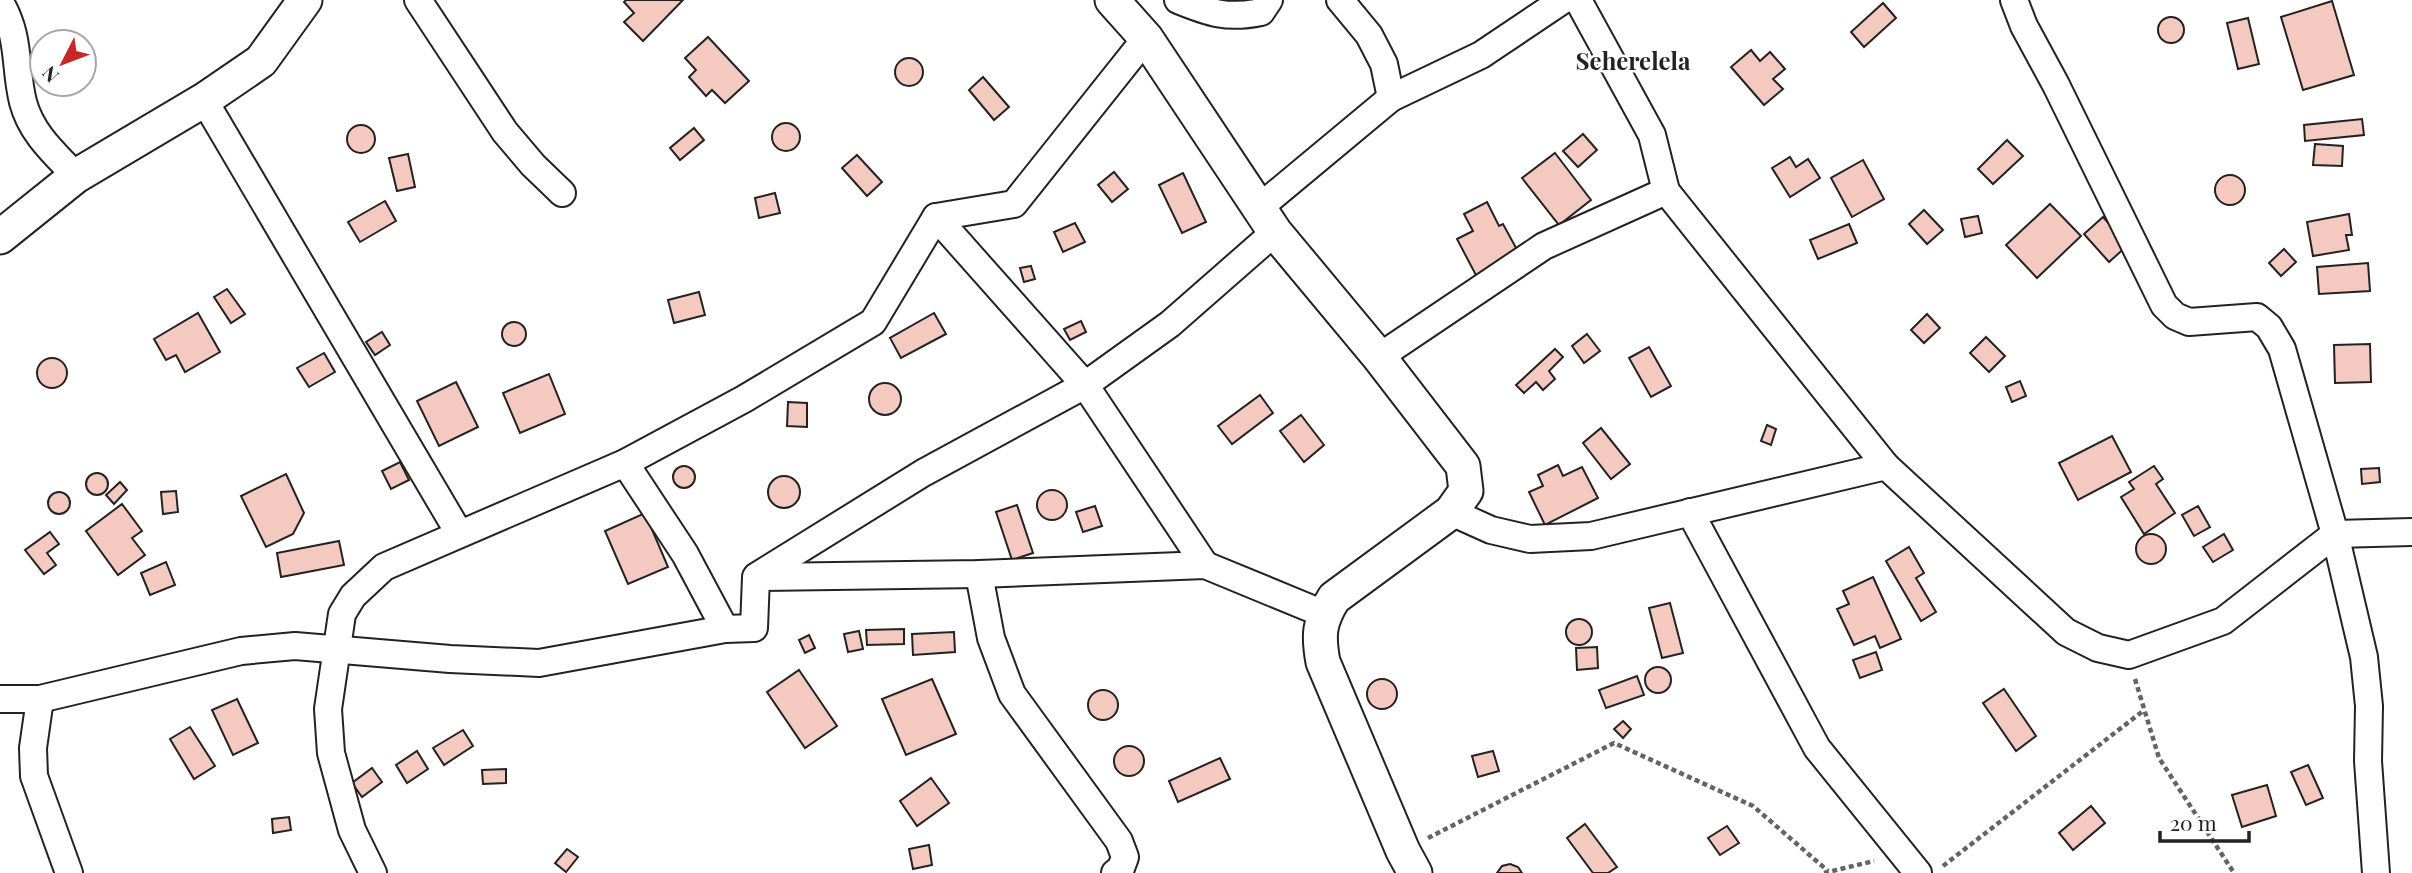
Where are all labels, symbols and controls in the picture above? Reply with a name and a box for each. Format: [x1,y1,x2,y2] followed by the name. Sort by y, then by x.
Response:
[28,28,98,98] north arrow
[1576,44,1691,76] district label: Seherelela
[35,61,64,89] text: N
[2160,800,2249,844] scale bar
[2170,808,2217,836] text: 20 m

